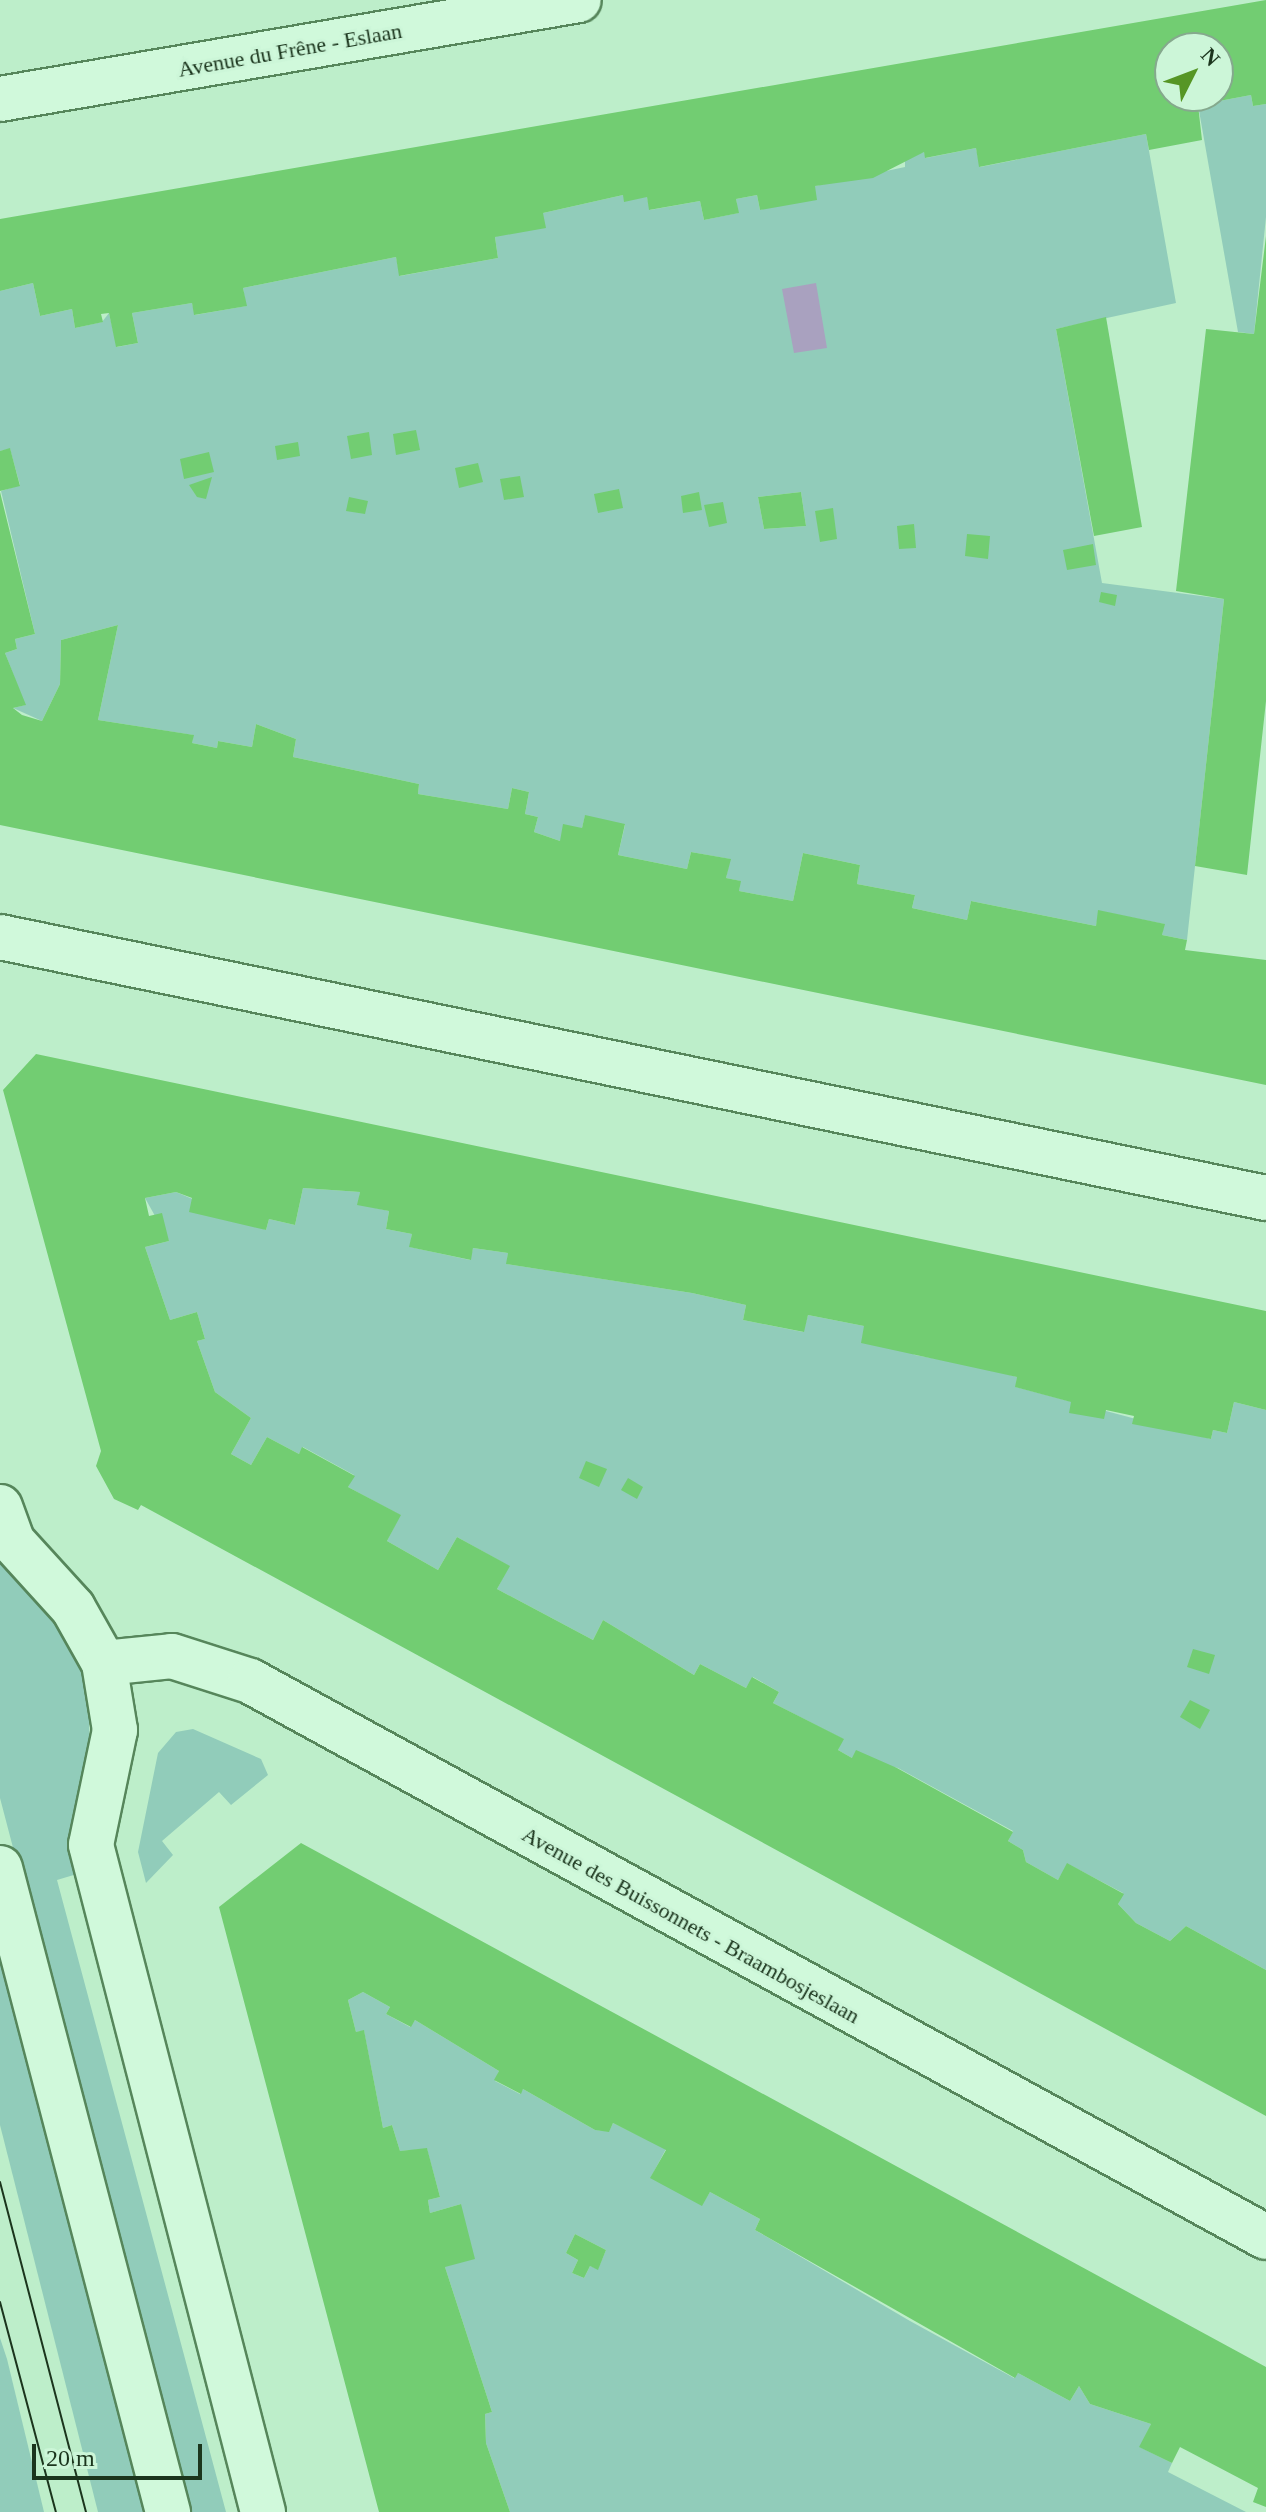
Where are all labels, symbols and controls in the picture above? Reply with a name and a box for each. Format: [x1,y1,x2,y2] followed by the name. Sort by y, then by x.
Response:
[176,17,404,83] street label: Avenue du Frêne - Eslaan
[1154,32,1234,112] north arrow
[1196,43,1225,71] text: N
[518,1821,864,2029] street label: Avenue des Buissonnets - Braambosjeslaan
[36,2428,206,2478] scale bar
[46,2445,95,2471] text: 20 m

